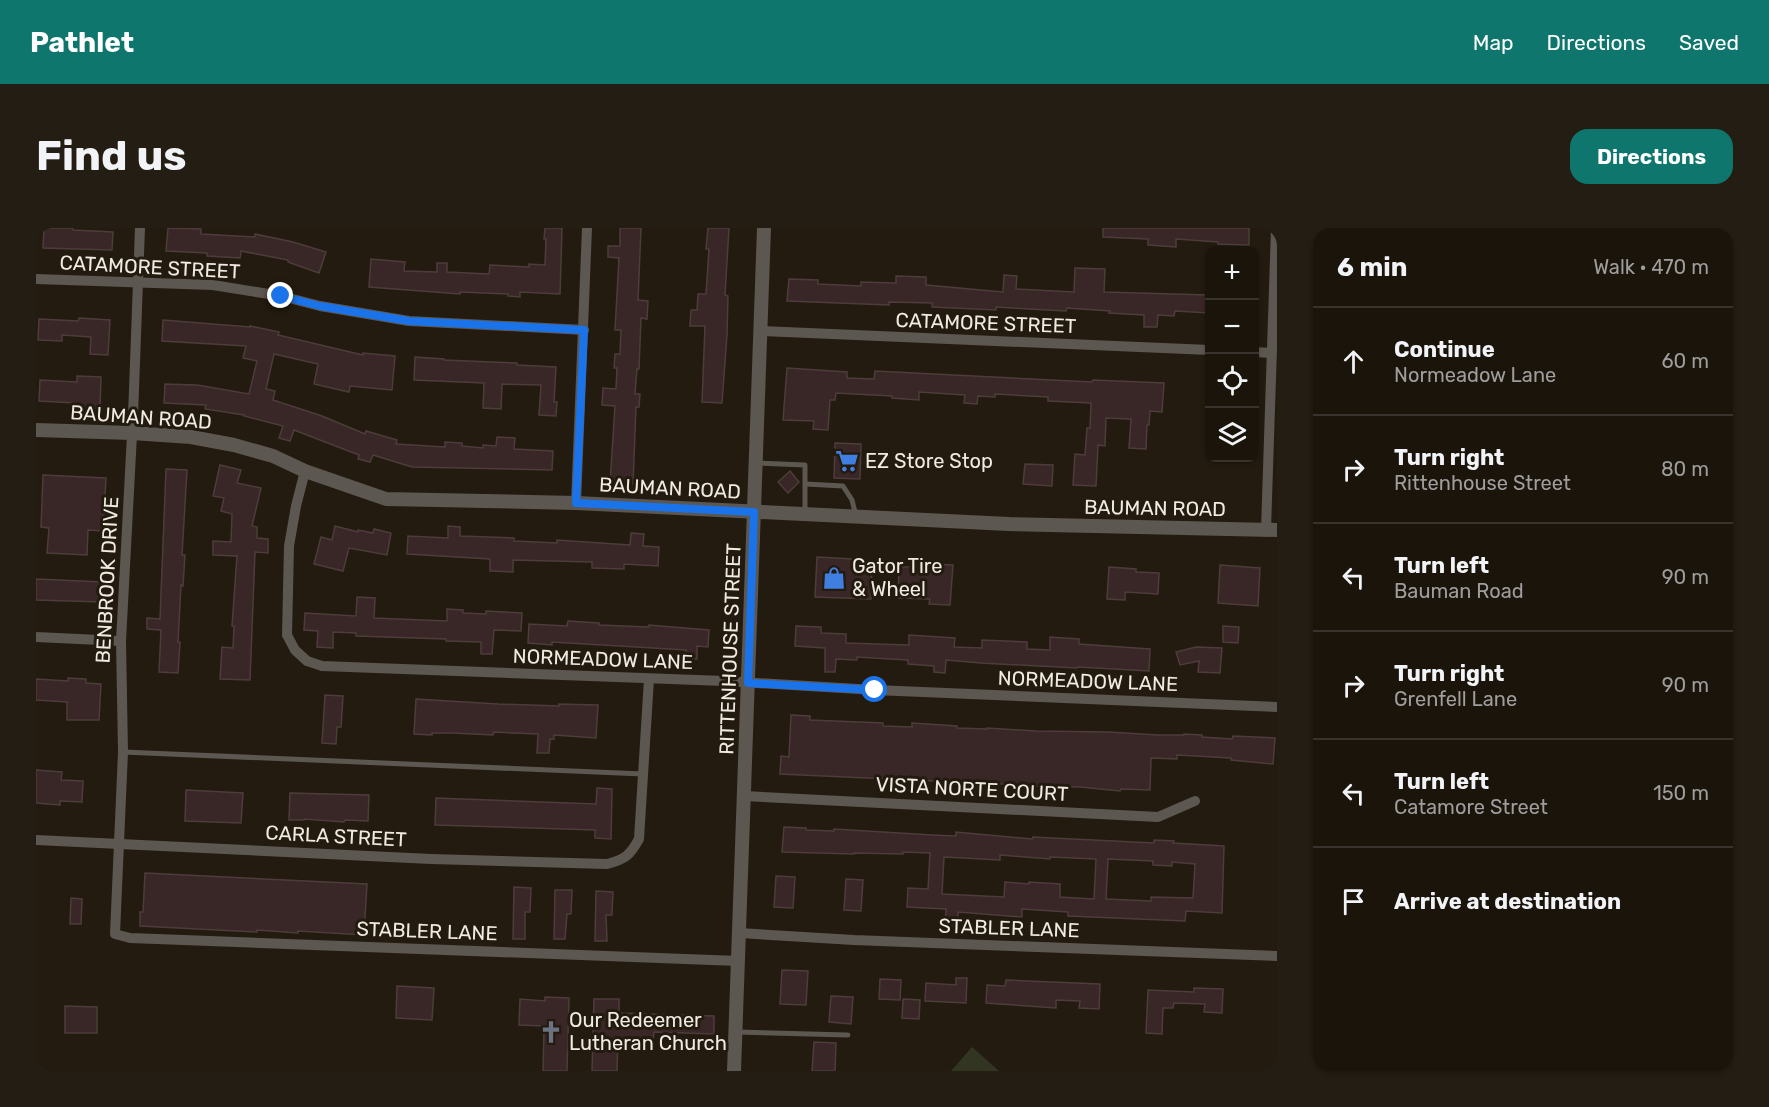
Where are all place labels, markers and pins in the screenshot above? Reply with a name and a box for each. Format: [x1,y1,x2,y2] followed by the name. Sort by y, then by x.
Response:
[834,448,860,474] supermarket icon: EZ Store Stop
[865,449,993,473] place label: EZ Store Stop
[852,554,942,601] place label: Gator Tire & Wheel
[821,565,847,591] shop icon: Gator Tire & Wheel
[569,1008,727,1055] place label: Our Redeemer Lutheran Church
[538,1019,564,1045] church icon: Our Redeemer Lutheran Church

